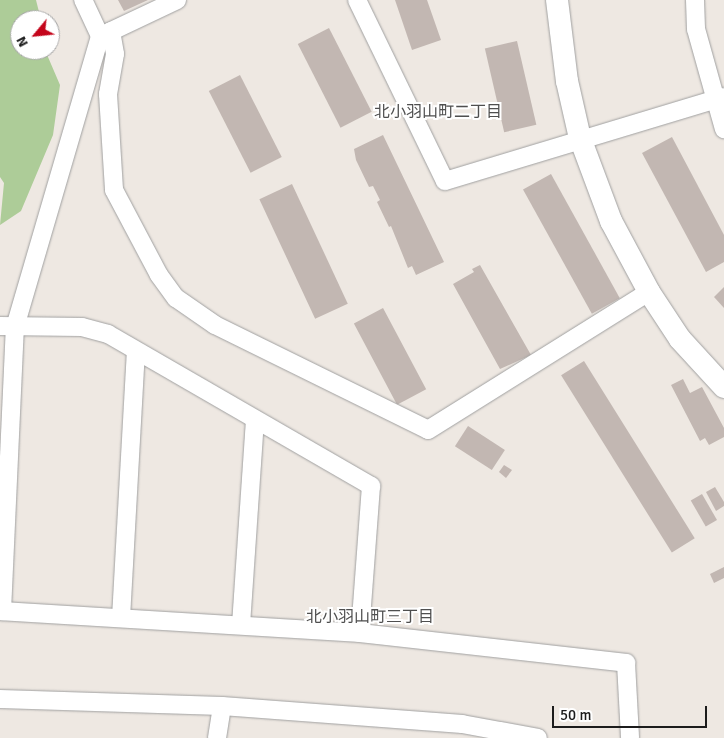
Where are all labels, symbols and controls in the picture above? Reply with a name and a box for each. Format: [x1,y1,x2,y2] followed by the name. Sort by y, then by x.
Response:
[10,10,60,60] north arrow
[12,34,32,50] text: N
[374,102,502,122] district label: 北小羽山町二丁目
[306,607,434,627] district label: 北小羽山町三丁目
[554,696,709,728] scale bar
[560,706,591,724] text: 50 m

